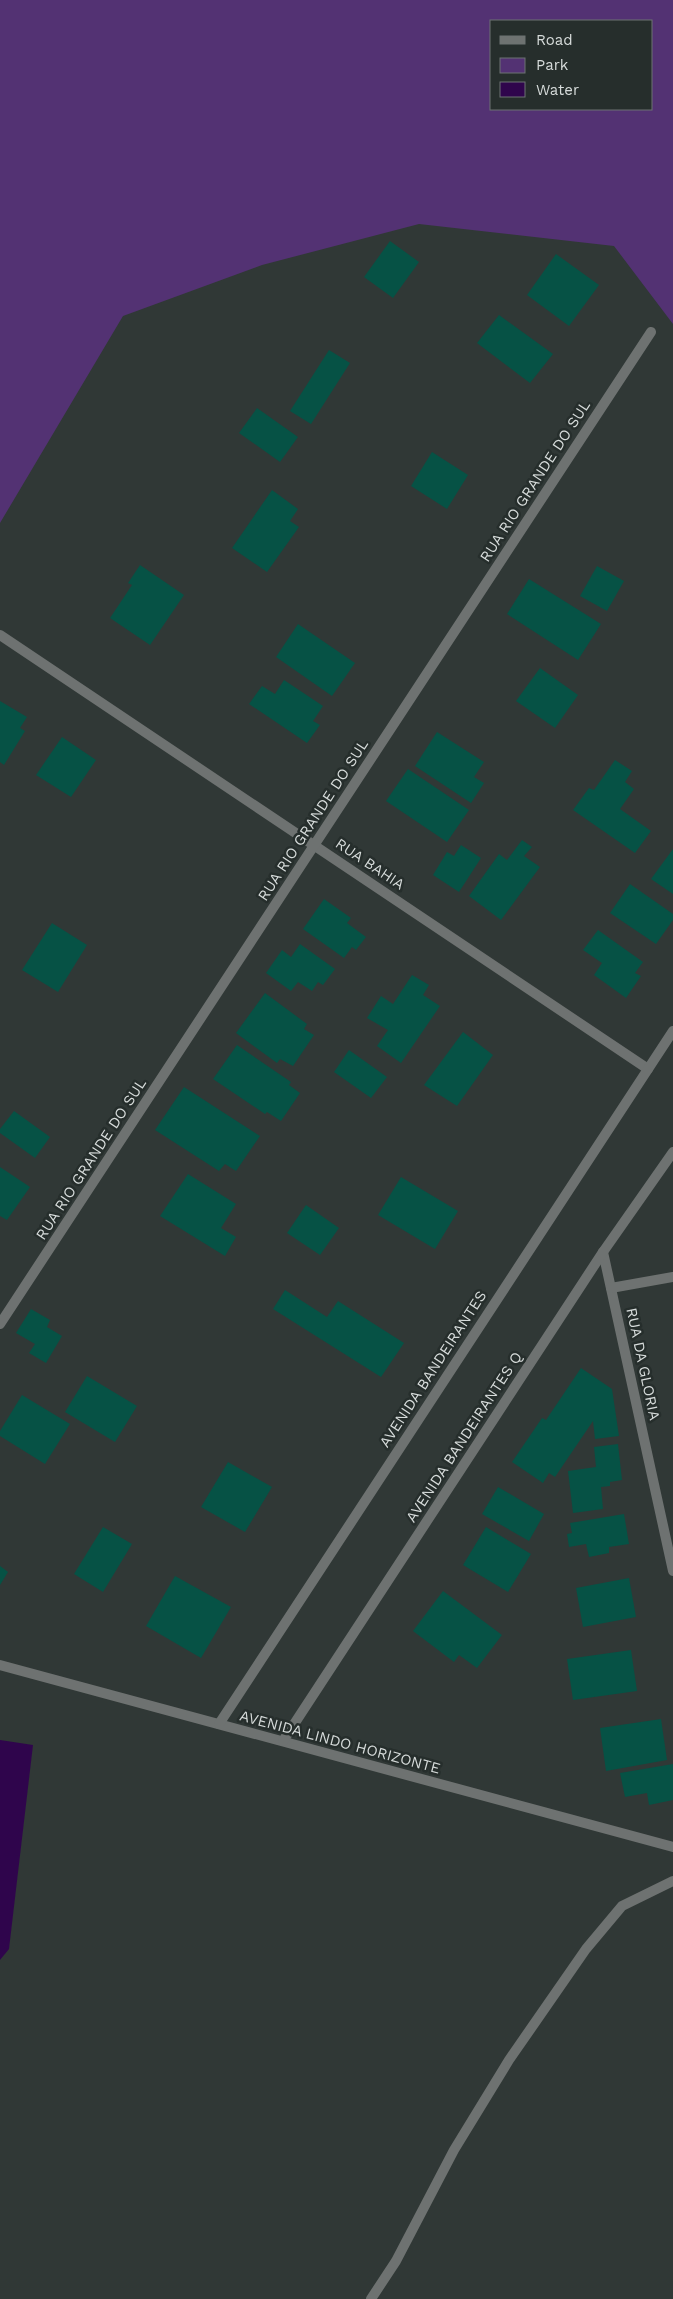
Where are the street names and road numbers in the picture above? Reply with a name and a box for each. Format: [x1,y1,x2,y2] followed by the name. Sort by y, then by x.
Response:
[476,397,594,565] street label: RUA RIO GRANDE DO SUL
[254,736,372,904] street label: RUA RIO GRANDE DO SUL
[332,834,408,894] street label: RUA BAHIA
[32,1075,150,1243] street label: RUA RIO GRANDE DO SUL
[376,1287,490,1451] street label: AVENIDA BANDEIRANTES
[622,1306,664,1422] street label: RUA DA GLORIA
[402,1348,526,1526] street label: AVENIDA BANDEIRANTES Q
[238,1707,442,1777] street label: AVENIDA LINDO HORIZONTE

